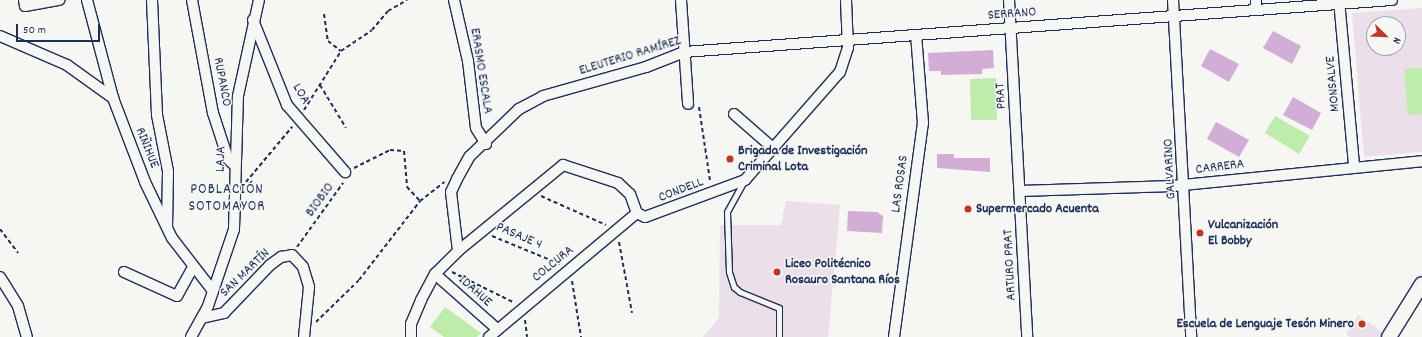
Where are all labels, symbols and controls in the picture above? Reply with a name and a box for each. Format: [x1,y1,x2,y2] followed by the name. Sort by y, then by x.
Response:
[987,4,1037,24] street label: SERRANO
[18,16,102,42] scale bar
[1366,16,1406,56] north arrow
[23,22,46,39] text: 50 m
[466,27,496,115] street label: ERASMO ESCALA
[577,33,683,79] street label: ELEUTERIO RAMÍREZ
[1388,35,1405,46] text: N
[1322,55,1344,113] street label: MONSALVE
[209,56,235,108] street label: RUPANCO
[288,81,314,107] street label: LOA
[992,82,1010,110] street label: PRAT
[131,125,163,171] street label: RIÑIHUE
[1160,138,1180,200] street label: GALVARINO
[738,143,867,176] place label: Brigada de Investigación Criminal Lota
[212,146,230,172] street label: LAJA
[725,154,735,164] marker: Brigada de Investigación Criminal Lota
[888,154,912,214] street label: LAS ROSAS
[1195,156,1245,178] street label: CARRERA
[656,174,706,206] street label: CONDELL
[302,180,338,220] street label: BIOBIO
[188,181,266,216] district label: POBLACIÓN SOTOMAYOR
[976,201,1099,217] place label: Supermercado Acuenta
[963,204,973,214] marker: Supermercado Acuenta
[1208,217,1278,250] place label: Vulcanización El Bobby
[493,219,545,253] street label: PASAJE 4
[1195,228,1205,238] marker: Vulcanización El Bobby
[1000,229,1020,301] street label: ARTURO PRAT
[529,242,577,286] street label: COLCURA
[216,245,274,301] street label: SAN MARTÍN
[785,256,900,288] place label: Liceo Politécnico Rosauro Santana Ríos
[772,267,782,277] marker: Liceo Politécnico Rosauro Santana Ríos
[455,272,495,310] street label: IDAHUE
[1176,316,1354,332] place label: Escuela de Lenguaje Tesón Minero
[1357,319,1367,329] marker: Escuela de Lenguaje Tesón Minero

